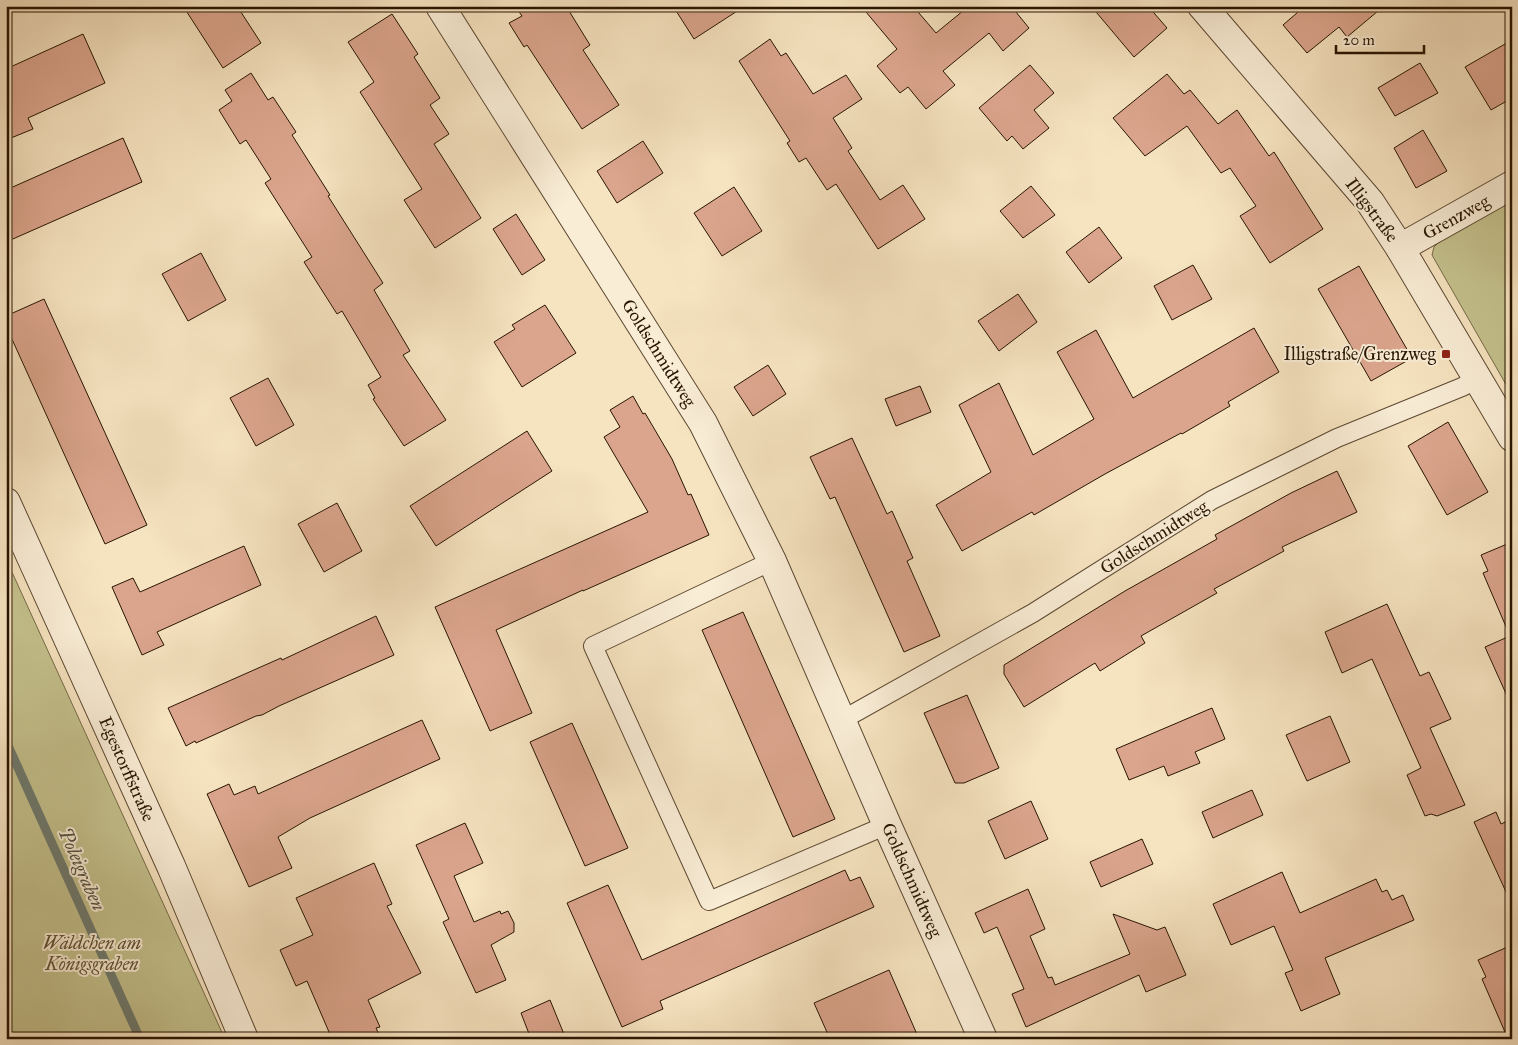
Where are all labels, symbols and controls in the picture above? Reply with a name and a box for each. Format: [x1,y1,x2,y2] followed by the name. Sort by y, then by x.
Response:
[1336,22,1423,54] scale bar
[1343,31,1375,49] text: 20 m
[1340,173,1403,247] street label: Illigstraße
[1419,189,1494,245] street label: Grenzweg
[616,295,701,412] street label: Goldschmidtweg
[1283,343,1437,366] place label: Illigstraße/Grenzweg
[1440,348,1452,360] marker: Illigstraße/Grenzweg
[1096,495,1213,580] street label: Goldschmidtweg
[93,713,160,825] street label: Egestorffstraße
[876,819,947,942] street label: Goldschmidtweg
[54,824,110,914] water label: Poleigraben
[43,932,142,975] park label: Wäldchen am Königsgraben

